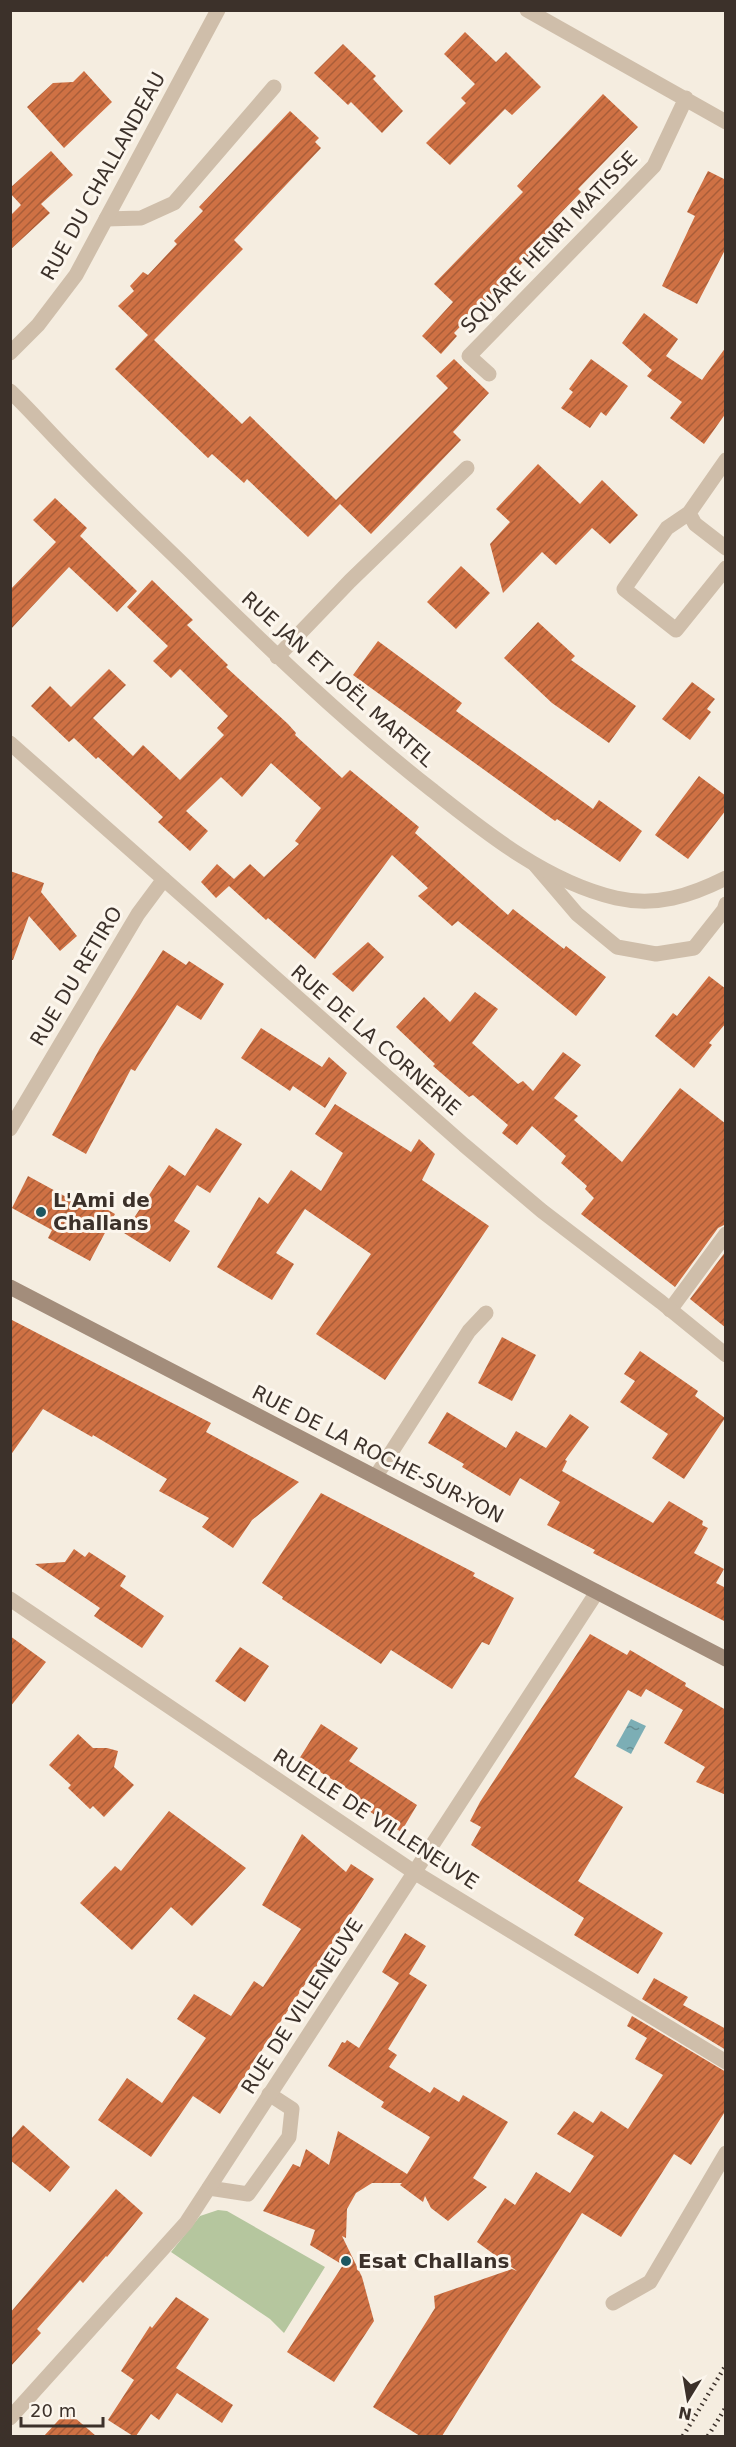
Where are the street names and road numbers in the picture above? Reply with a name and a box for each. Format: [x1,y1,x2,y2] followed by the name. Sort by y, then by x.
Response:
[36,68,170,284] street label: RUE DU CHALLANDEAU
[456,146,642,338] street label: SQUARE HENRI MATISSE
[237,586,440,772] street label: RUE JAN ET JOËL MARTEL
[25,902,127,1050] street label: RUE DU RETIRO
[286,960,466,1120] street label: RUE DE LA CORNERIE
[248,1380,508,1528] street label: RUE DE LA ROCHE-SUR-YON
[269,1744,483,1894] street label: RUELLE DE VILLENEUVE
[236,1914,368,2098] street label: RUE DE VILLENEUVE

